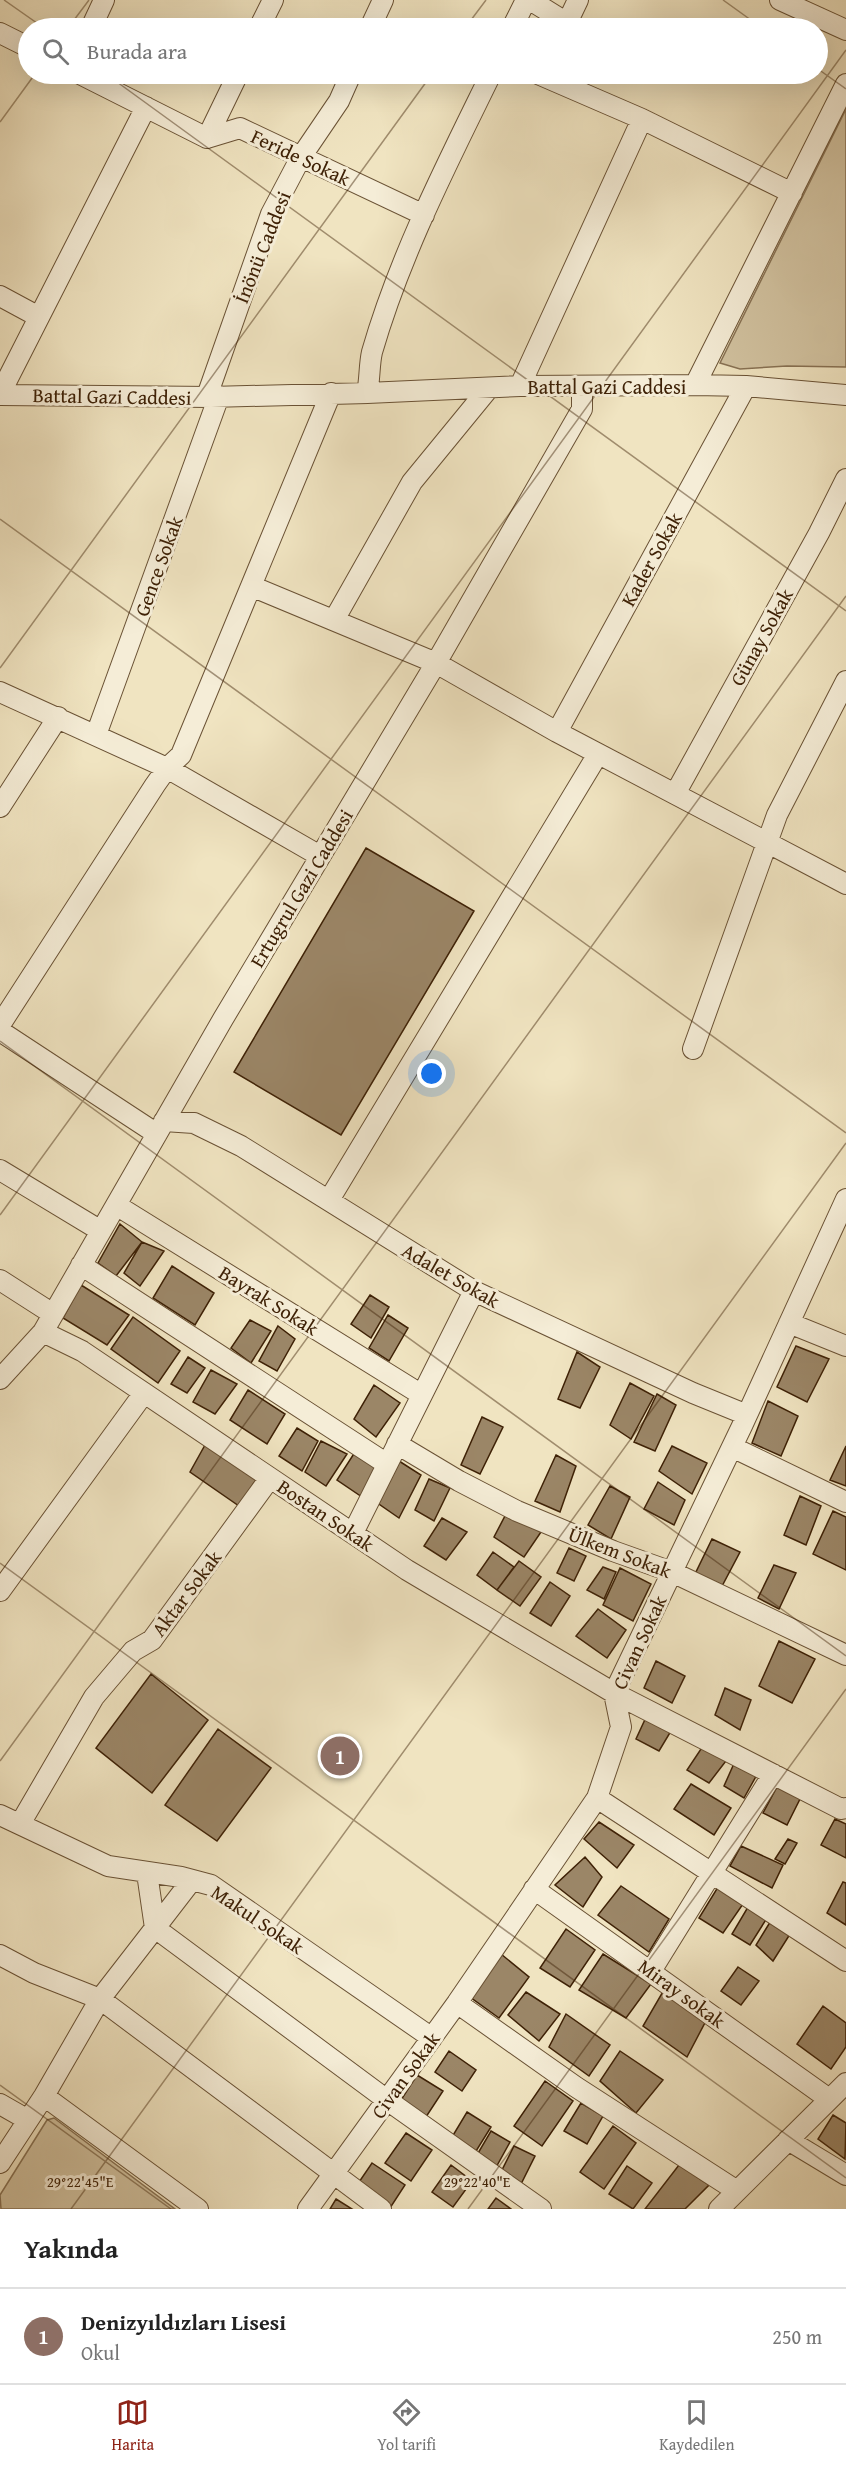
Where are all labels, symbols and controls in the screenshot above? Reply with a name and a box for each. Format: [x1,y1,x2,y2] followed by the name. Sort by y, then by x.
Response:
[18,18,828,84] search box
[39,35,72,68] icon: search
[87,35,187,67] text: Burada ara
[247,121,356,193] street label: Feride Sokak
[226,186,298,307] street label: İnönü Caddesi
[527,372,687,401] street label: Battal Gazi Caddesi
[32,380,192,412] street label: Battal Gazi Caddesi
[613,506,689,611] street label: Kader Sokak
[126,511,190,620] street label: Gence Sokak
[722,582,800,691] street label: Günay Sokak
[242,803,360,973] street label: Ertugrul Gazi Caddesi
[417,1059,446,1088] your location
[397,1235,506,1315] street label: Adalet Sokak
[214,1258,325,1343] street label: Bayrak Sokak
[272,1472,381,1559] street label: Bostan Sokak
[564,1519,677,1585] street label: Ülkem Sokak
[144,1543,229,1642] street label: Aktar Sokak
[605,1589,674,1694] street label: Civan Sokak
[320,1734,360,1778] pin: 1
[206,1877,311,1961] street label: Makul Sokak
[632,1951,732,2035] street label: Miray sokak
[364,2025,447,2124] street label: Civan Sokak
[47,2171,114,2192] text: 29°22'45"E
[444,2171,511,2192] text: 29°22'40"E
[24,2229,118,2268] text: Yakında
[81,2306,286,2338] text: Denizyıldızları Lisesi
[38,2322,49,2351] text: 1
[772,2322,822,2351] text: 250 m
[81,2338,120,2367] text: Okul
[112,2396,154,2456] tab: Harita
[377,2396,436,2456] tab: Yol tarifi
[659,2396,734,2456] tab: Kaydedilen

